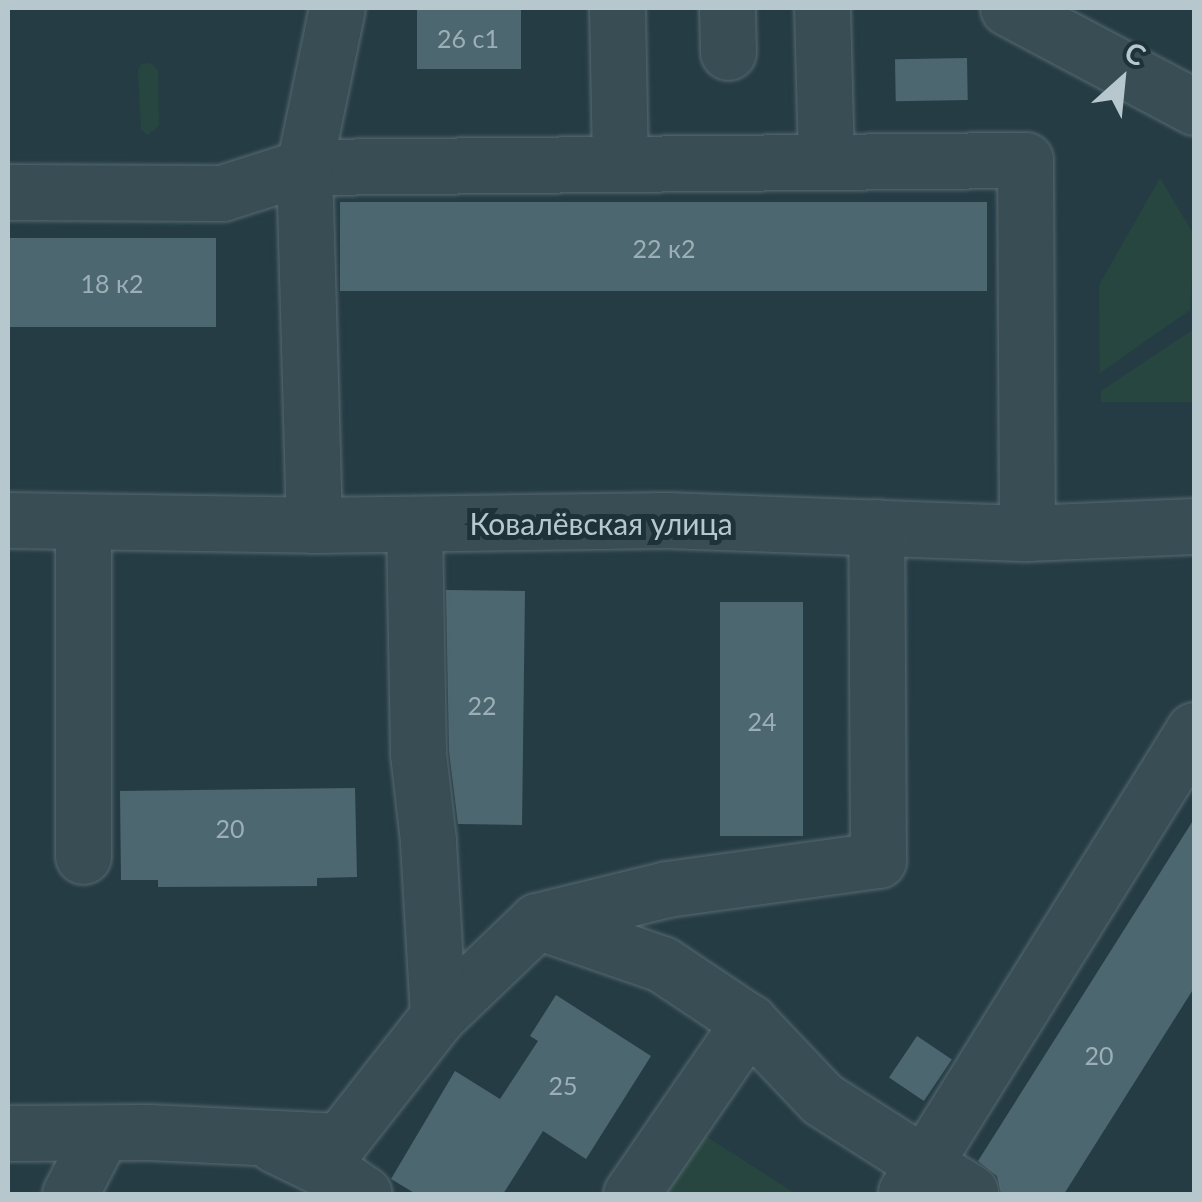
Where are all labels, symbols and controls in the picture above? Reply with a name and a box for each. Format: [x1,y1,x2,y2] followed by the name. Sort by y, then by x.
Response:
[437,23,499,53] house number: 26 с1
[1072,30,1172,130] north arrow
[1120,34,1152,73] text: С
[633,233,695,263] house number: 22 к2
[81,268,143,298] house number: 18 к2
[469,505,733,541] street label: Ковалёвская улица
[468,690,496,720] house number: 22
[748,706,776,736] house number: 24
[216,813,244,843] house number: 20
[1085,1040,1113,1070] house number: 20
[549,1070,577,1100] house number: 25

